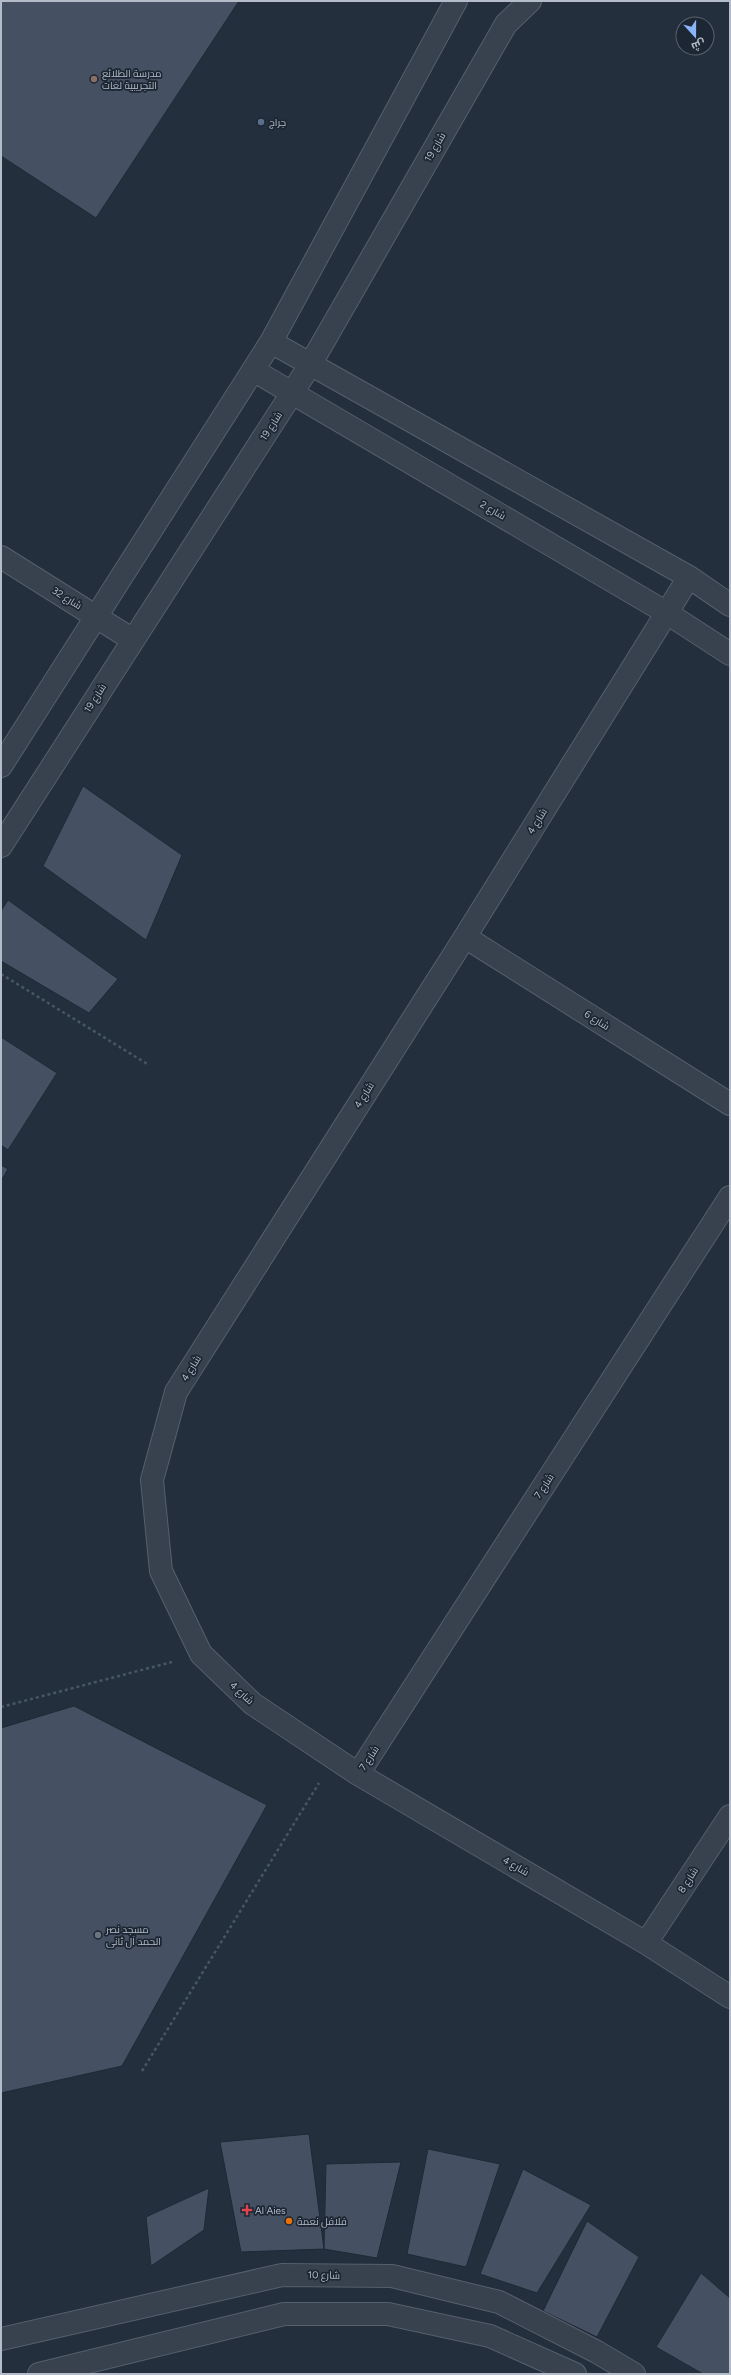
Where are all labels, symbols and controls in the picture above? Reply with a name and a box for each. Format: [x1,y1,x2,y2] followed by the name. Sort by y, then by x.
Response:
[675,16,715,56] north arrow
[689,36,707,53] text: ش
[102,67,162,92] place label: مدرسة الطلائع التجريبية لغات
[89,74,99,84] marker: مدرسة الطلائع التجريبية لغات
[269,116,286,129] place label: جراج
[256,117,266,127] marker: جراج
[421,130,449,164] street label: شارع 19
[257,409,285,443] street label: شارع 19
[478,498,508,522] street label: شارع 2
[50,584,84,612] street label: شارع 32
[81,681,109,715] street label: شارع 19
[524,806,550,836] street label: شارع 4
[582,1007,612,1033] street label: شارع 6
[351,1080,377,1110] street label: شارع 4
[178,1353,204,1383] street label: شارع 4
[531,1471,557,1501] street label: شارع 7
[227,1679,257,1707] street label: شارع 4
[356,1743,382,1773] street label: شارع 7
[501,1853,531,1879] street label: شارع 4
[675,1865,701,1895] street label: شارع 8
[105,1923,161,1948] place label: مسجد نصر الحمد آل ثانى
[93,1930,103,1940] marker: مسجد نصر الحمد آل ثانى
[255,2204,286,2217] place label: Al Aies
[242,2205,252,2215] marker: Al Aies
[297,2215,347,2228] place label: فلافل نعمة
[284,2216,294,2226] marker: فلافل نعمة
[308,2268,340,2282] street label: شارع 10

